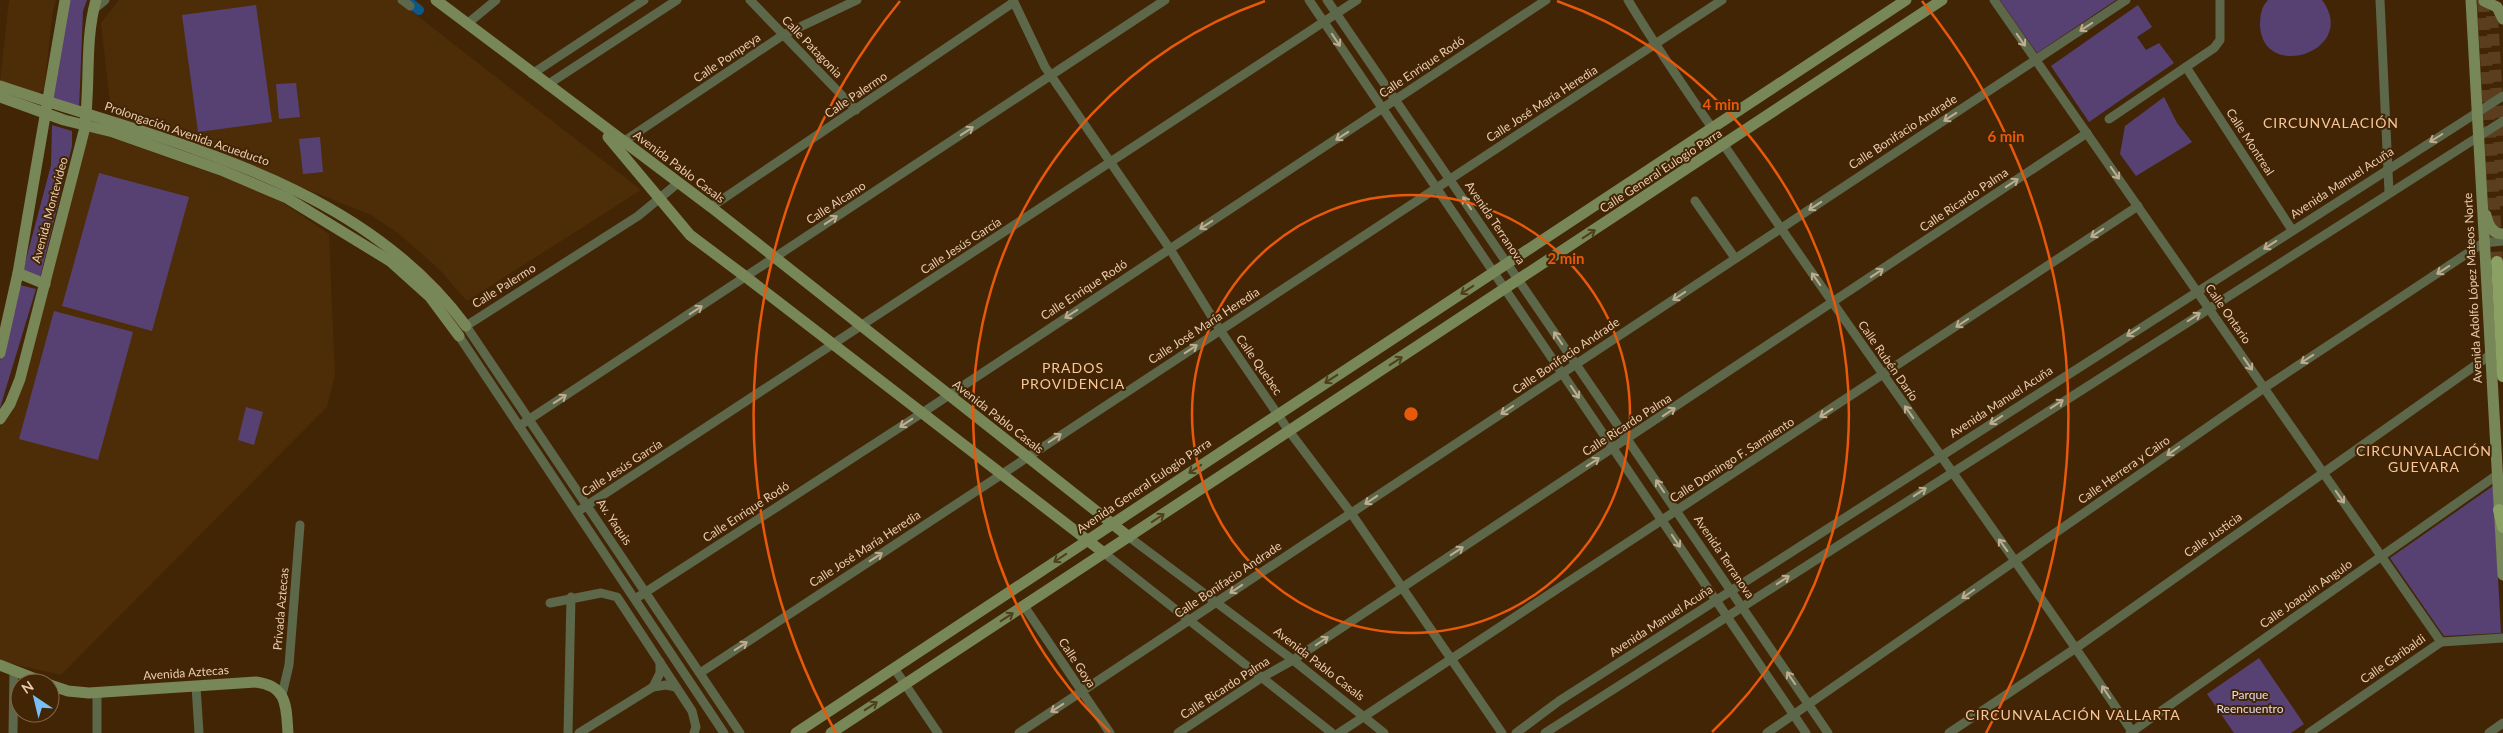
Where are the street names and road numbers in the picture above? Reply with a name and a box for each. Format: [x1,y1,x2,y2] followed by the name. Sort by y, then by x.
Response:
[779,12,846,81] street label: Calle Patagonia
[690,30,763,85] street label: Calle Pompeya
[1376,32,1468,101] street label: Calle Enrique Rodó
[1483,62,1600,145] street label: Calle José María Heredia
[822,68,890,121] street label: Calle Palermo
[1846,91,1960,172] street label: Calle Bonifacio Andrade
[103,98,272,169] street label: Prolongación Avenida Acueducto
[2223,105,2278,178] street label: Calle Montreal
[1597,125,1725,216] street label: Calle General Eulogio Parra
[630,127,728,206] street label: Avenida Pablo Casals
[2287,143,2396,222] street label: Avenida Manuel Acuña
[28,155,71,265] street label: Avenida Montevideo
[1917,164,2011,235] street label: Calle Ricardo Palma
[803,178,868,227] street label: Calle Alcamo
[1462,178,1529,267] street label: Avenida Terranova
[2460,192,2485,384] street label: Avenida Adolfo López Mateos Norte
[917,214,1004,277] street label: Calle Jesús García
[1038,256,1130,323] street label: Calle Enrique Rodó
[469,260,539,311] street label: Calle Palermo
[2202,281,2255,347] street label: Calle Ontario
[1145,284,1262,367] street label: Calle José María Heredia
[1509,314,1622,397] street label: Calle Bonifacio Andrade
[1855,318,1922,404] street label: Calle Rubén Darío
[1233,332,1286,398] street label: Calle Quebec
[1946,362,2055,441] street label: Avenida Manuel Acuña
[950,377,1047,457] street label: Avenida Pablo Casals
[1579,390,1674,459] street label: Calle Ricardo Palma
[1667,414,1797,505] street label: Calle Domingo F. Sarmiento
[2075,432,2173,507] street label: Calle Herrera y Cairo
[1074,435,1214,536] street label: Avenida General Eulogio Parra
[578,436,665,499] street label: Calle Jesús García
[700,478,792,545] street label: Calle Enrique Rodó
[594,496,635,548] street label: Av. Yaquis
[806,507,923,590] street label: Calle José María Heredia
[2181,509,2245,560] street label: Calle Justicia
[1691,512,1758,601] street label: Avenida Terranova
[1171,538,1284,621] street label: Calle Bonifacio Andrade
[2257,556,2355,631] street label: Calle Joaquín Angulo
[269,567,292,651] street label: Privada Aztecas
[1606,581,1715,660] street label: Avenida Manuel Acuña
[1271,624,1368,704] street label: Avenida Pablo Casals
[2357,631,2428,687] street label: Calle Garibaldi
[1055,635,1099,690] street label: Calle Goya
[1177,653,1272,722] street label: Calle Ricardo Palma
[143,662,229,683] street label: Avenida Aztecas

